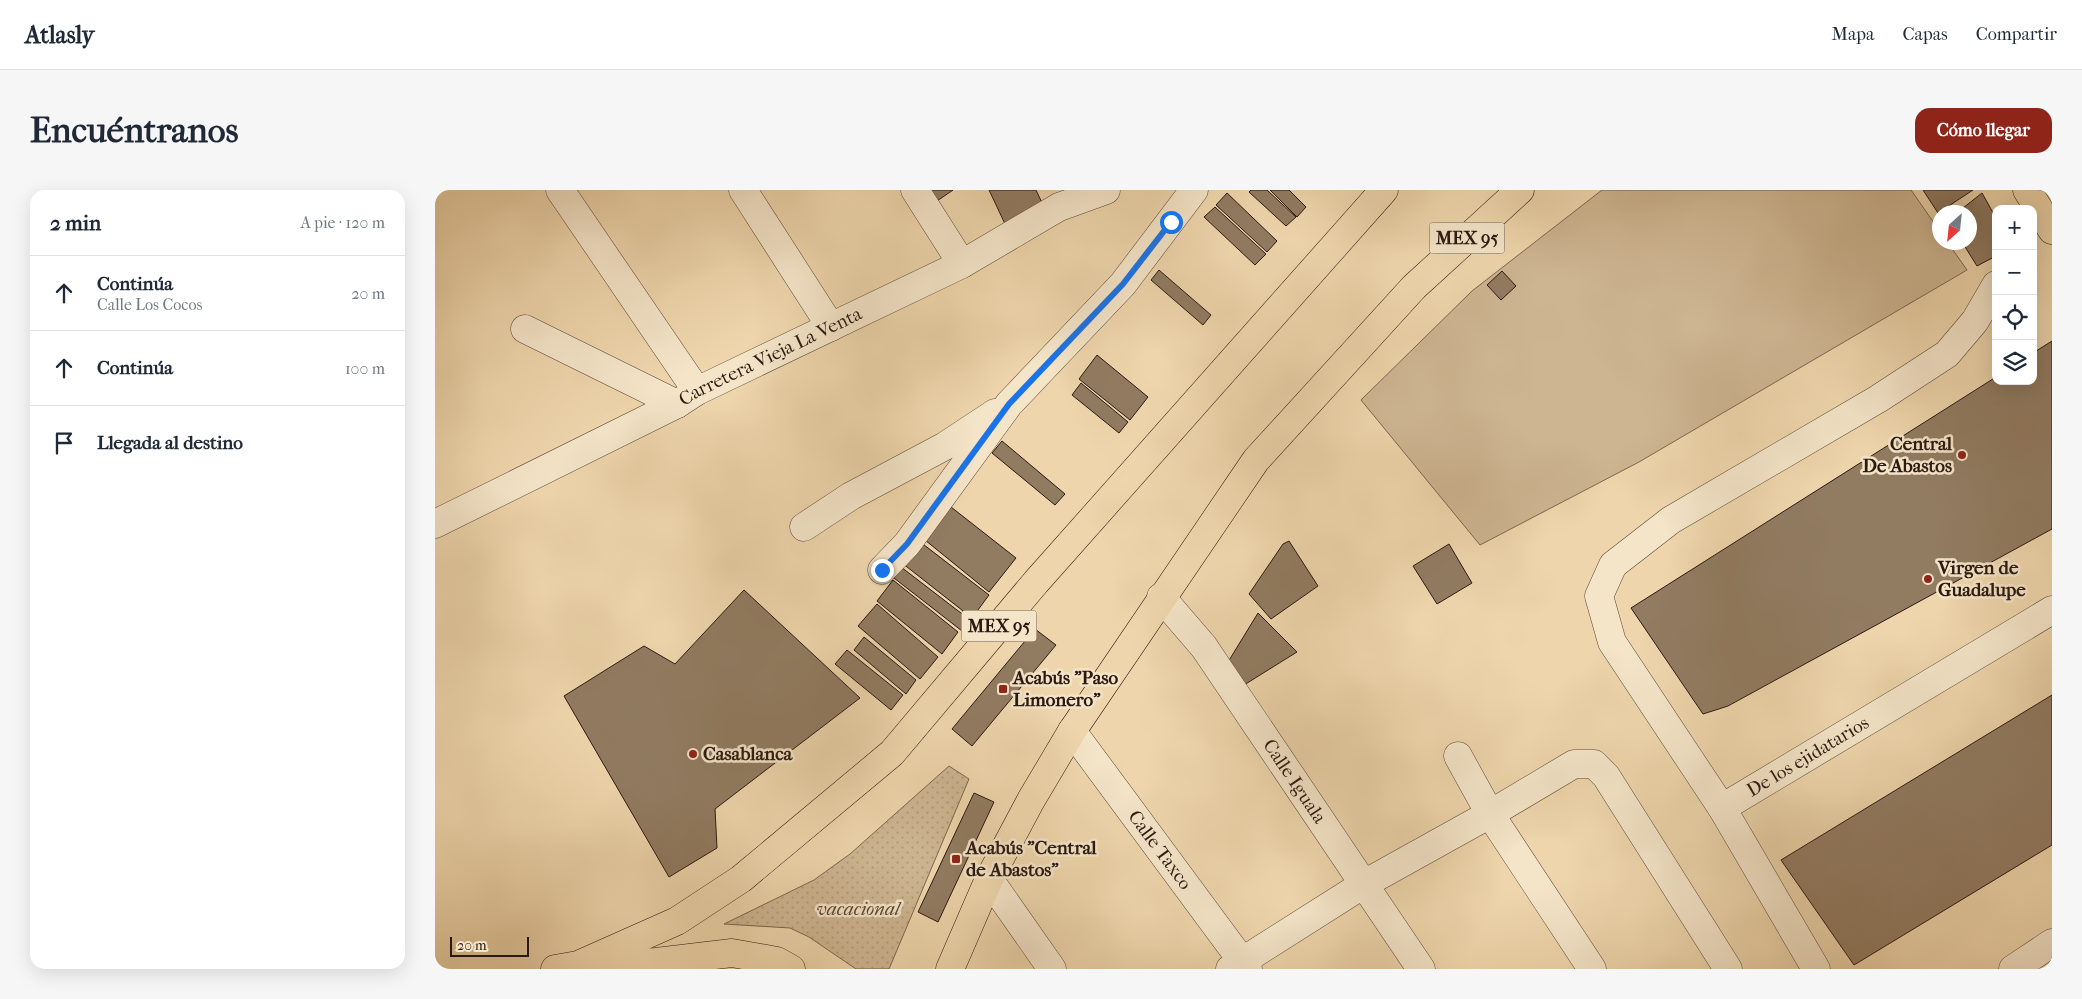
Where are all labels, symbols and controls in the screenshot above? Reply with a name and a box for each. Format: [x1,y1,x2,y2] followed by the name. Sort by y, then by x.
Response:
[25,21,94,49] text: Atlasly
[1832,24,1874,45] text: Mapa
[1902,24,1948,45] text: Capas
[1976,24,2057,45] text: Compartir
[1915,108,2052,153] button: Cómo llegar
[30,110,238,151] text: Encuéntranos
[1932,205,1977,250] north arrow
[1992,205,2037,385] map controls
[1992,205,2037,250] button: +
[50,211,101,235] text: 2 min
[1160,211,1183,234] route start
[300,213,385,232] text: A pie · 120 m
[1429,222,1505,254] road number: MEX 95
[1992,250,2037,295] button: −
[97,273,173,295] text: Continúa
[50,279,78,307] icon: ahead
[351,284,385,303] text: 20 m
[97,295,202,314] text: Calle Los Cocos
[1992,295,2037,340] button: locate
[675,303,866,411] street label: Carretera Vieja La Venta
[1992,340,2037,385] button: layers
[50,354,78,382] icon: ahead
[97,357,173,379] text: Continúa
[345,359,385,378] text: 100 m
[50,429,78,457] icon: arrive
[97,432,243,454] text: Llegada al destino
[1863,433,1953,477] place label: Central De Abastos
[1956,449,1968,461] marker: Central De Abastos
[1937,557,2026,601] place label: Virgen de Guadalupe
[871,559,894,582] route end
[1922,573,1934,585] marker: Virgen de Guadalupe
[961,611,1037,642] road number: MEX 95
[1012,667,1119,711] place label: Acabús "Paso Limonero"
[997,683,1009,695] marker: Acabús "Paso Limonero"
[1743,711,1873,802] street label: De los ejidatarios
[1258,735,1331,828] street label: Calle Iguala
[703,743,794,765] place label: Casablanca
[687,748,699,760] marker: Casablanca
[1123,806,1197,894] street label: Calle Taxco
[965,837,1097,881] place label: Acabús "Central de Abastos"
[950,853,962,865] marker: Acabús "Central de Abastos"
[816,898,902,920] park label: vacacional
[450,934,529,957] scale bar
[457,937,487,954] text: 20 m

